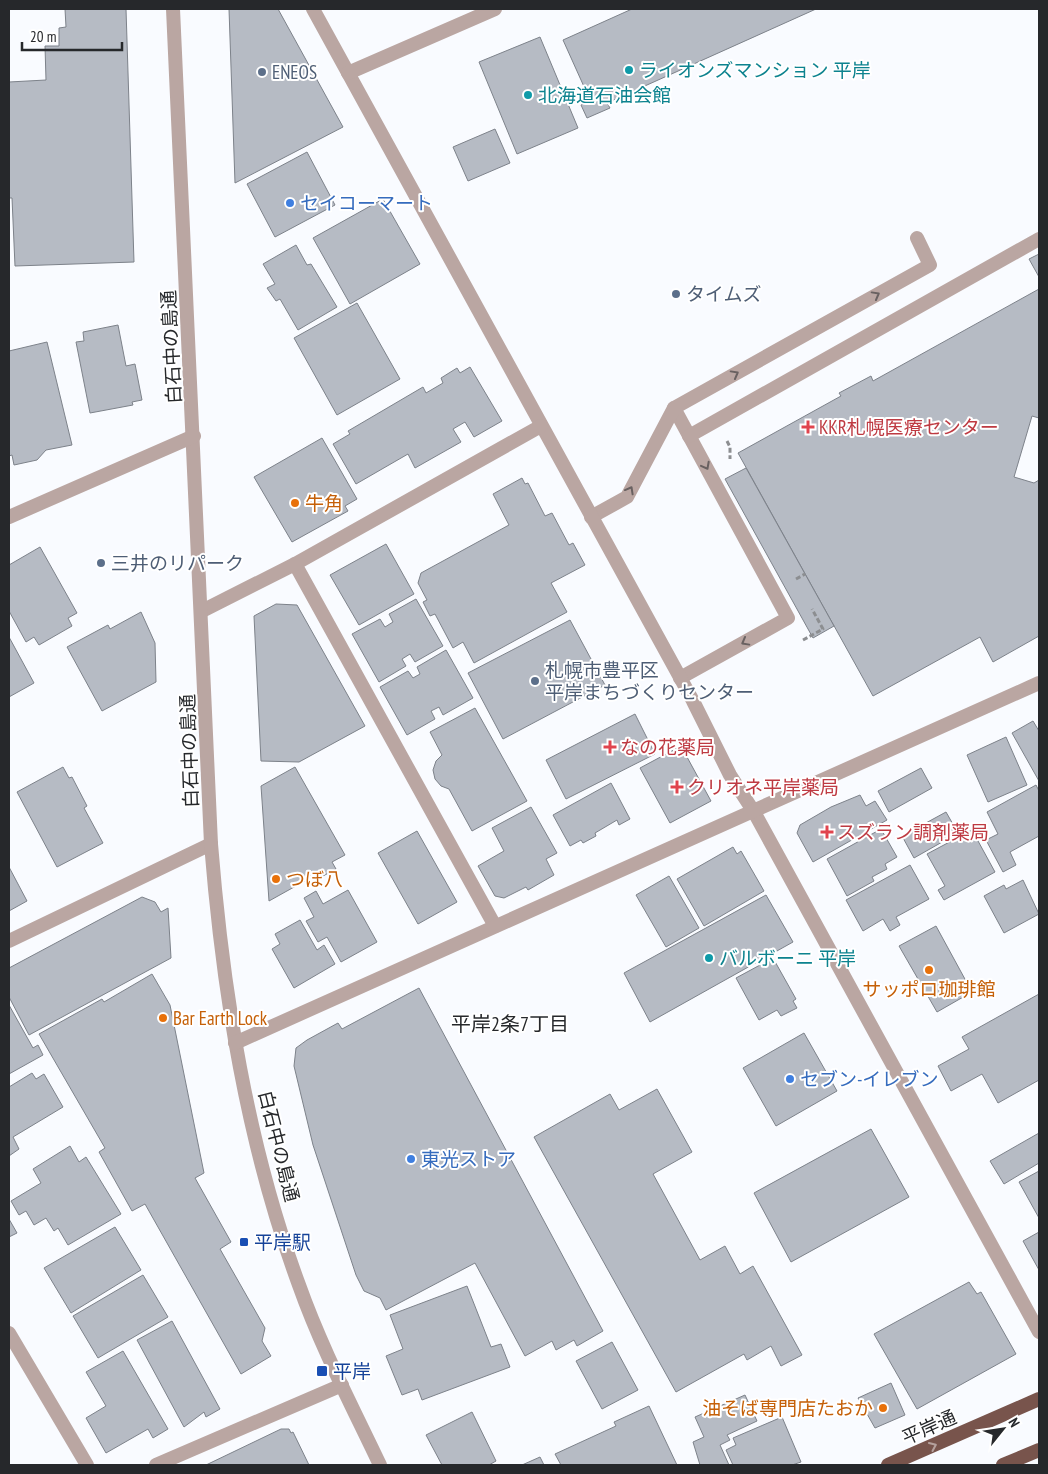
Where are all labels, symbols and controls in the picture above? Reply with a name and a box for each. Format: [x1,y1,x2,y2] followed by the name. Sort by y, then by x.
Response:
[22,20,122,52] scale bar
[30,27,56,46] text: 20 m
[639,58,871,82] place label: ライオンズマンション 平岸
[272,60,317,84] place label: ENEOS
[623,64,635,76] marker: ライオンズマンション 平岸
[256,66,268,78] marker: ENEOS
[538,83,671,107] place label: 北海道石油会館
[522,89,534,101] marker: 北海道石油会館
[300,191,433,215] place label: セイコーマート
[284,197,296,209] marker: セイコーマート
[686,282,762,306] place label: タイムズ
[670,288,682,300] marker: タイムズ
[156,289,186,405] street label: 白石中の島通
[871,291,880,301] one-way arrow
[729,370,738,380] one-way arrow
[819,415,999,439] place label: KKR札幌医療センター
[801,420,815,434] marker: KKR札幌医療センター
[699,461,709,470] one-way arrow
[624,486,634,495] one-way arrow
[305,491,343,515] place label: 牛角
[289,497,301,509] marker: 牛角
[111,551,244,575] place label: 三井のリパーク
[95,557,107,569] marker: 三井のリパーク
[741,636,750,646] one-way arrow
[545,658,754,704] place label: 札幌市豊平区 平岸まちづくりセンター
[529,675,541,687] marker: 札幌市豊平区 平岸まちづくりセンター
[175,694,203,808] street label: 白石中の島通
[620,735,715,759] place label: なの花薬局
[604,741,616,753] marker: なの花薬局
[687,775,839,799] place label: クリオネ平岸薬局
[671,781,683,793] marker: クリオネ平岸薬局
[837,820,989,844] place label: スズラン調剤薬局
[821,826,833,838] marker: スズラン調剤薬局
[286,867,343,891] place label: つぼ八
[270,873,282,885] marker: つぼ八
[719,946,856,970] place label: バルボーニ 平岸
[703,952,715,964] marker: バルボーニ 平岸
[923,964,935,976] marker: サッポロ珈琲館
[862,977,996,1001] place label: サッポロ珈琲館
[173,1006,268,1030] place label: Bar Earth Lock
[451,1011,569,1037] district label: 平岸2条7丁目
[157,1012,169,1024] marker: Bar Earth Lock
[800,1067,939,1091] place label: セブン-イレブン
[784,1073,796,1085] marker: セブン-イレブン
[254,1088,304,1204] street label: 白石中の島通
[421,1147,516,1171] place label: 東光ストア
[405,1153,417,1165] marker: 東光ストア
[254,1230,311,1254] place label: 平岸駅
[238,1236,250,1248] marker: 平岸駅
[333,1359,371,1383] place label: 平岸
[315,1364,329,1378] marker: 平岸
[702,1396,873,1420] place label: 油そば専門店たおか
[877,1402,889,1414] marker: 油そば専門店たおか
[898,1404,960,1450] street label: 平岸通
[978,1404,1028,1454] north arrow
[1005,1415,1024,1430] text: N
[928,1441,937,1452] one-way arrow

